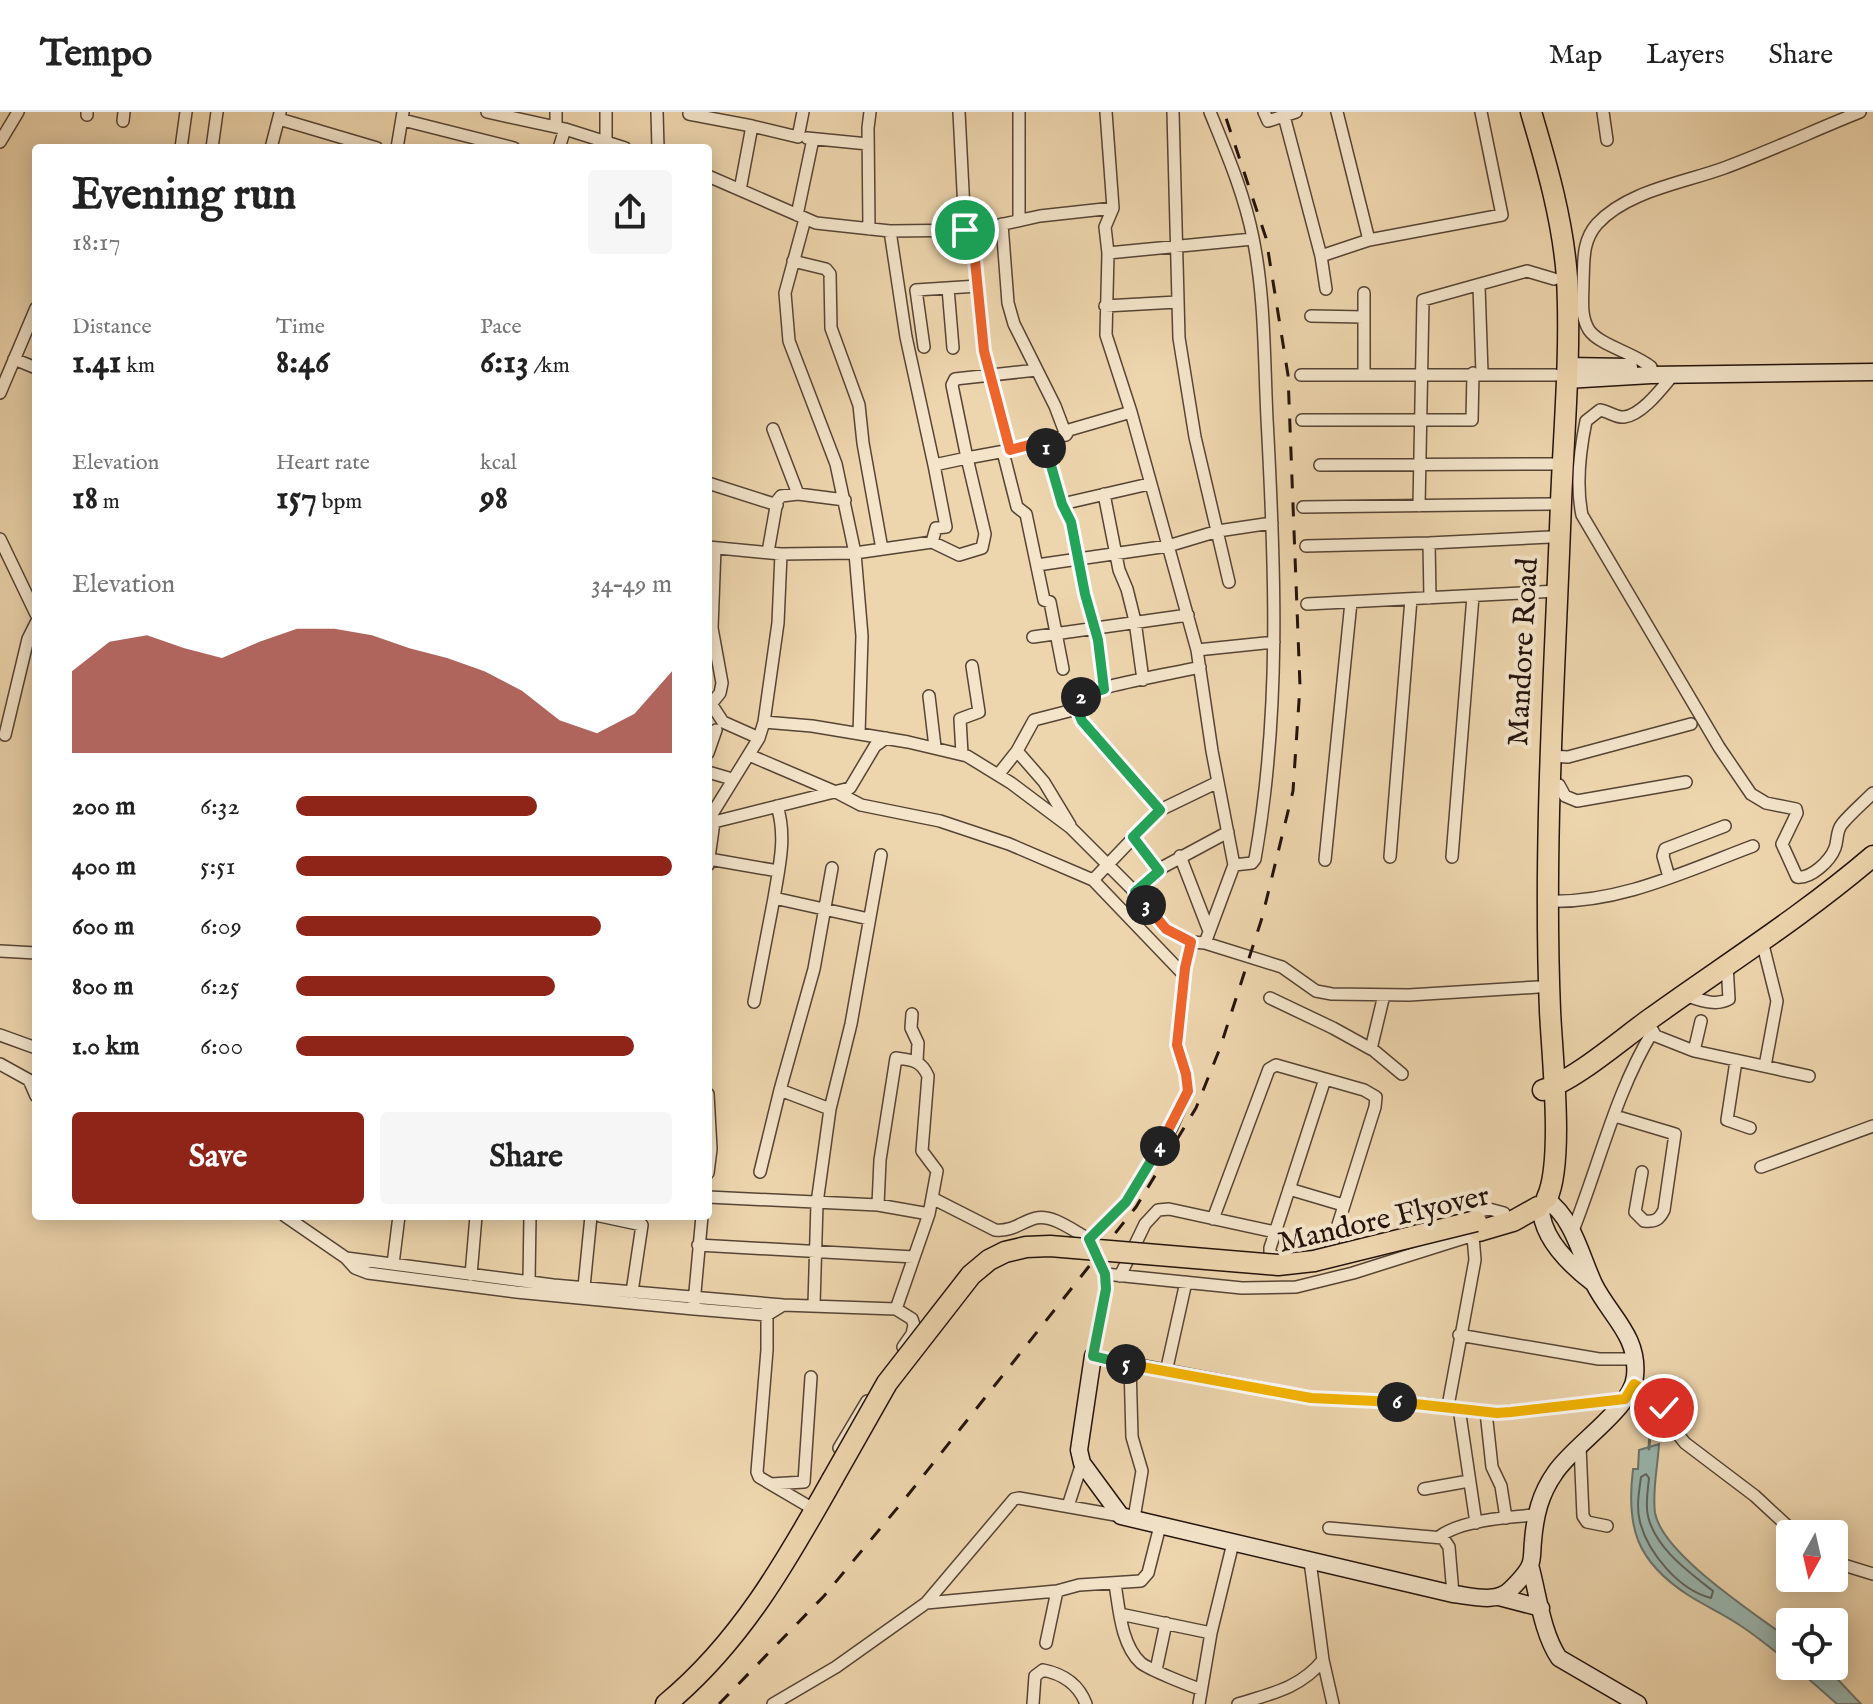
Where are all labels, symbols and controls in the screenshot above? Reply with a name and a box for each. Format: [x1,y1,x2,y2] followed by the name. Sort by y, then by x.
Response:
[40,31,152,79] text: Tempo
[1549,38,1602,73] text: Map
[1646,38,1725,73] text: Layers
[1769,38,1833,73] text: Share
[72,168,296,224] text: Evening run
[588,170,672,254] button: share
[931,196,999,264] pin
[943,208,987,252] icon: arrive
[72,226,121,259] text: 18:17
[72,313,152,341] text: Distance
[276,313,325,341] text: Time
[480,313,522,341] text: Pace
[72,341,122,384] text: 1.41
[276,341,329,384] text: 8:46
[480,341,529,384] text: 6:13
[122,352,155,380] text: km
[529,352,570,380] text: /km
[1026,428,1066,468] pin: 1
[1042,434,1050,462] text: 1
[72,449,159,477] text: Elevation
[276,449,370,477] text: Heart rate
[480,449,517,477] text: kcal
[72,477,98,520] text: 18
[276,477,317,520] text: 157
[480,477,508,520] text: 98
[98,488,120,516] text: m
[317,488,362,516] text: bpm
[1500,556,1548,747] street label: Mandore Road
[72,568,175,601] text: Elevation
[591,568,672,601] text: 34–49 m
[1061,677,1101,717] pin: 2
[1076,683,1086,711] text: 2
[72,790,136,823] text: 200 m
[200,790,240,823] text: 6:32
[72,850,136,883] text: 400 m
[200,850,235,883] text: 5:51
[1126,885,1166,925] pin: 3
[1142,891,1150,919] text: 3
[72,910,134,943] text: 600 m
[200,910,242,943] text: 6:09
[72,970,134,1003] text: 800 m
[200,970,239,1003] text: 6:25
[72,1030,140,1063] text: 1.0 km
[200,1030,243,1063] text: 6:00
[72,1112,364,1204] button: Save
[380,1112,672,1204] button: Share
[1140,1126,1180,1166] pin: 4
[1155,1132,1165,1160] text: 4
[1275,1177,1493,1263] street label: Mandore Flyover
[1106,1344,1146,1384] pin: 5
[1122,1350,1130,1378] text: 5
[1630,1374,1698,1442] pin
[1377,1382,1417,1422] pin: 6
[1642,1386,1686,1430] icon: check
[1392,1388,1402,1416] text: 6
[1776,1520,1848,1592] north arrow
[1776,1520,1848,1680] map controls
[1776,1608,1848,1680] button: locate

